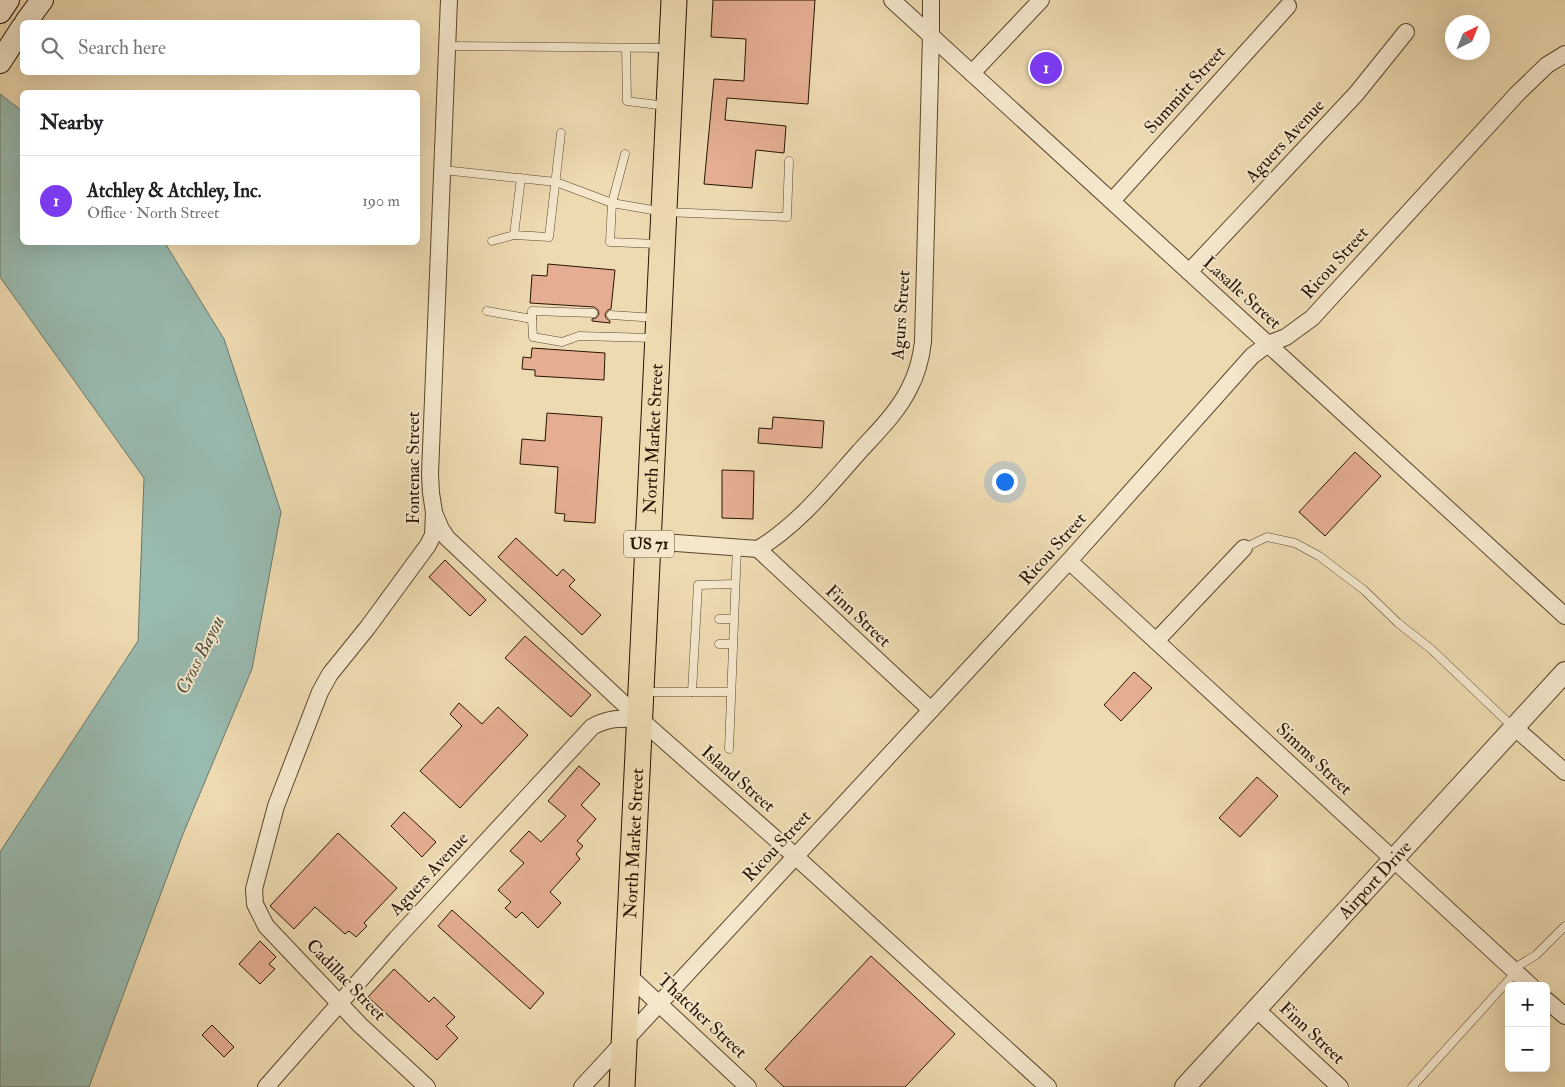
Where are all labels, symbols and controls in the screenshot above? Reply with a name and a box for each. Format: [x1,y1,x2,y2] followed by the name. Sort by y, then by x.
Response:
[1445,15,1490,60] north arrow
[20,20,420,75] search box
[38,34,66,62] icon: search
[78,36,166,60] text: Search here
[1139,41,1231,139] street label: Summitt Street
[1030,49,1062,87] pin: 1
[1240,94,1330,188] street label: Aguers Avenue
[40,109,103,136] text: Nearby
[87,179,261,203] text: Atchley & Atchley, Inc.
[53,191,59,211] text: 1
[362,191,400,211] text: 190 m
[87,203,219,223] text: Office · North Street
[1296,222,1374,304] street label: Ricou Street
[1198,252,1286,334] street label: Lasalle Street
[886,269,916,362] street label: Agurs Street
[638,363,668,514] street label: North Market Street
[402,411,425,525] street label: Fontenac Street
[992,469,1018,495] your location
[1014,508,1092,590] street label: Ricou Street
[624,530,674,558] road number: US 71
[820,580,896,652] street label: Finn Street
[170,612,230,698] water label: Cross Bayou
[1271,718,1357,800] street label: Simms Street
[696,741,780,818] street label: Island Street
[619,767,649,919] street label: North Market Street
[738,805,816,887] street label: Ricou Street
[384,827,474,921] street label: Aguers Avenue
[1332,835,1417,925] street label: Airport Drive
[301,934,391,1026] street label: Cadillac Street
[652,969,752,1063] street label: Thatcher Street
[1505,982,1550,1072] map controls
[1505,982,1550,1027] button: +
[1274,997,1350,1069] street label: Finn Street
[1505,1027,1550,1072] button: −

